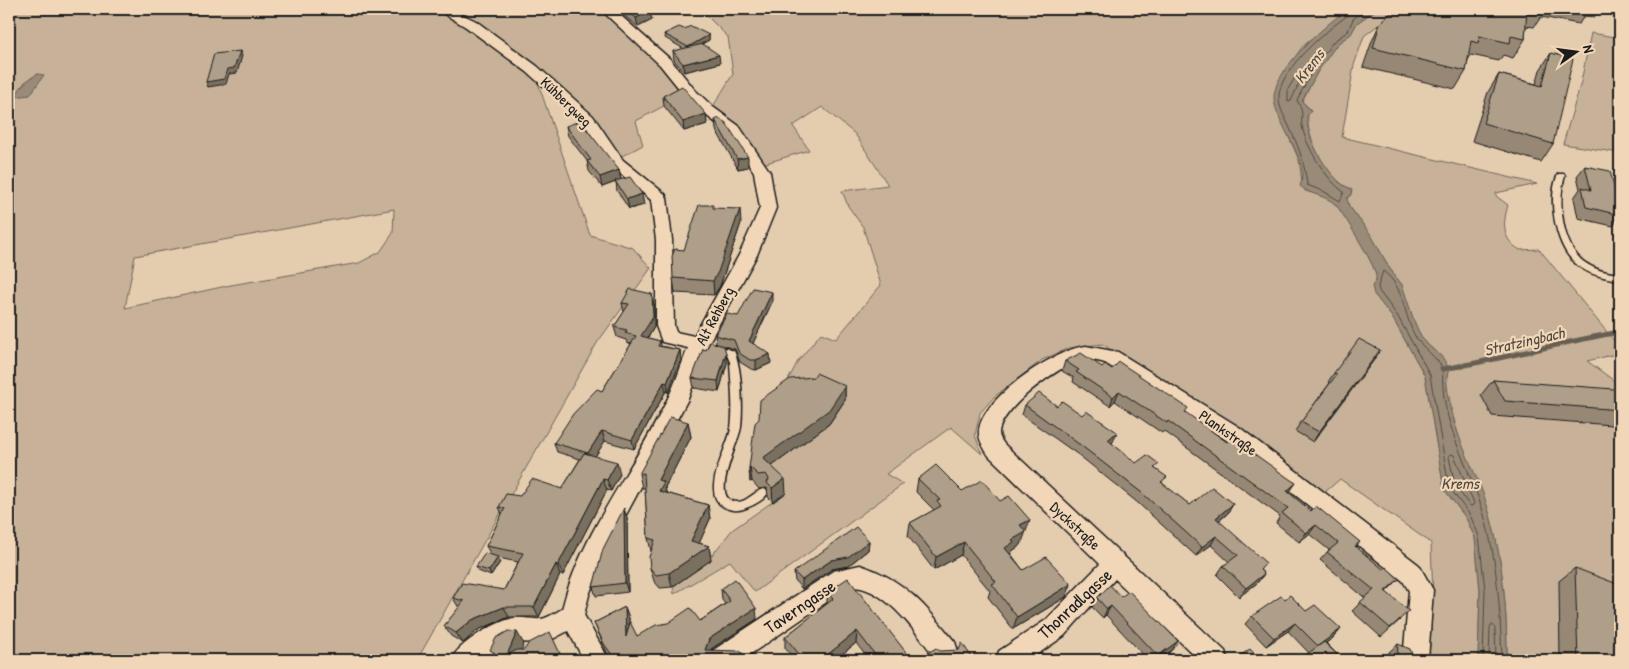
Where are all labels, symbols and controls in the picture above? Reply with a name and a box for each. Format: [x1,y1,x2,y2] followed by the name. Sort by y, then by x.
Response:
[1552,28,1602,78] north arrow
[1289,43,1330,88] water label: Krems
[1579,43,1599,55] text: N
[536,72,597,132] street label: Kühbergweg
[690,282,739,349] street label: Alt Rehberg
[1482,321,1567,361] water label: Stratzingbach
[1195,405,1262,460] street label: Plankstraße
[1441,472,1481,494] water label: Krems
[1046,497,1105,554] street label: Dyckstraße
[1032,563,1117,645] street label: Thonradlgasse
[759,574,840,640] street label: Taverngasse

